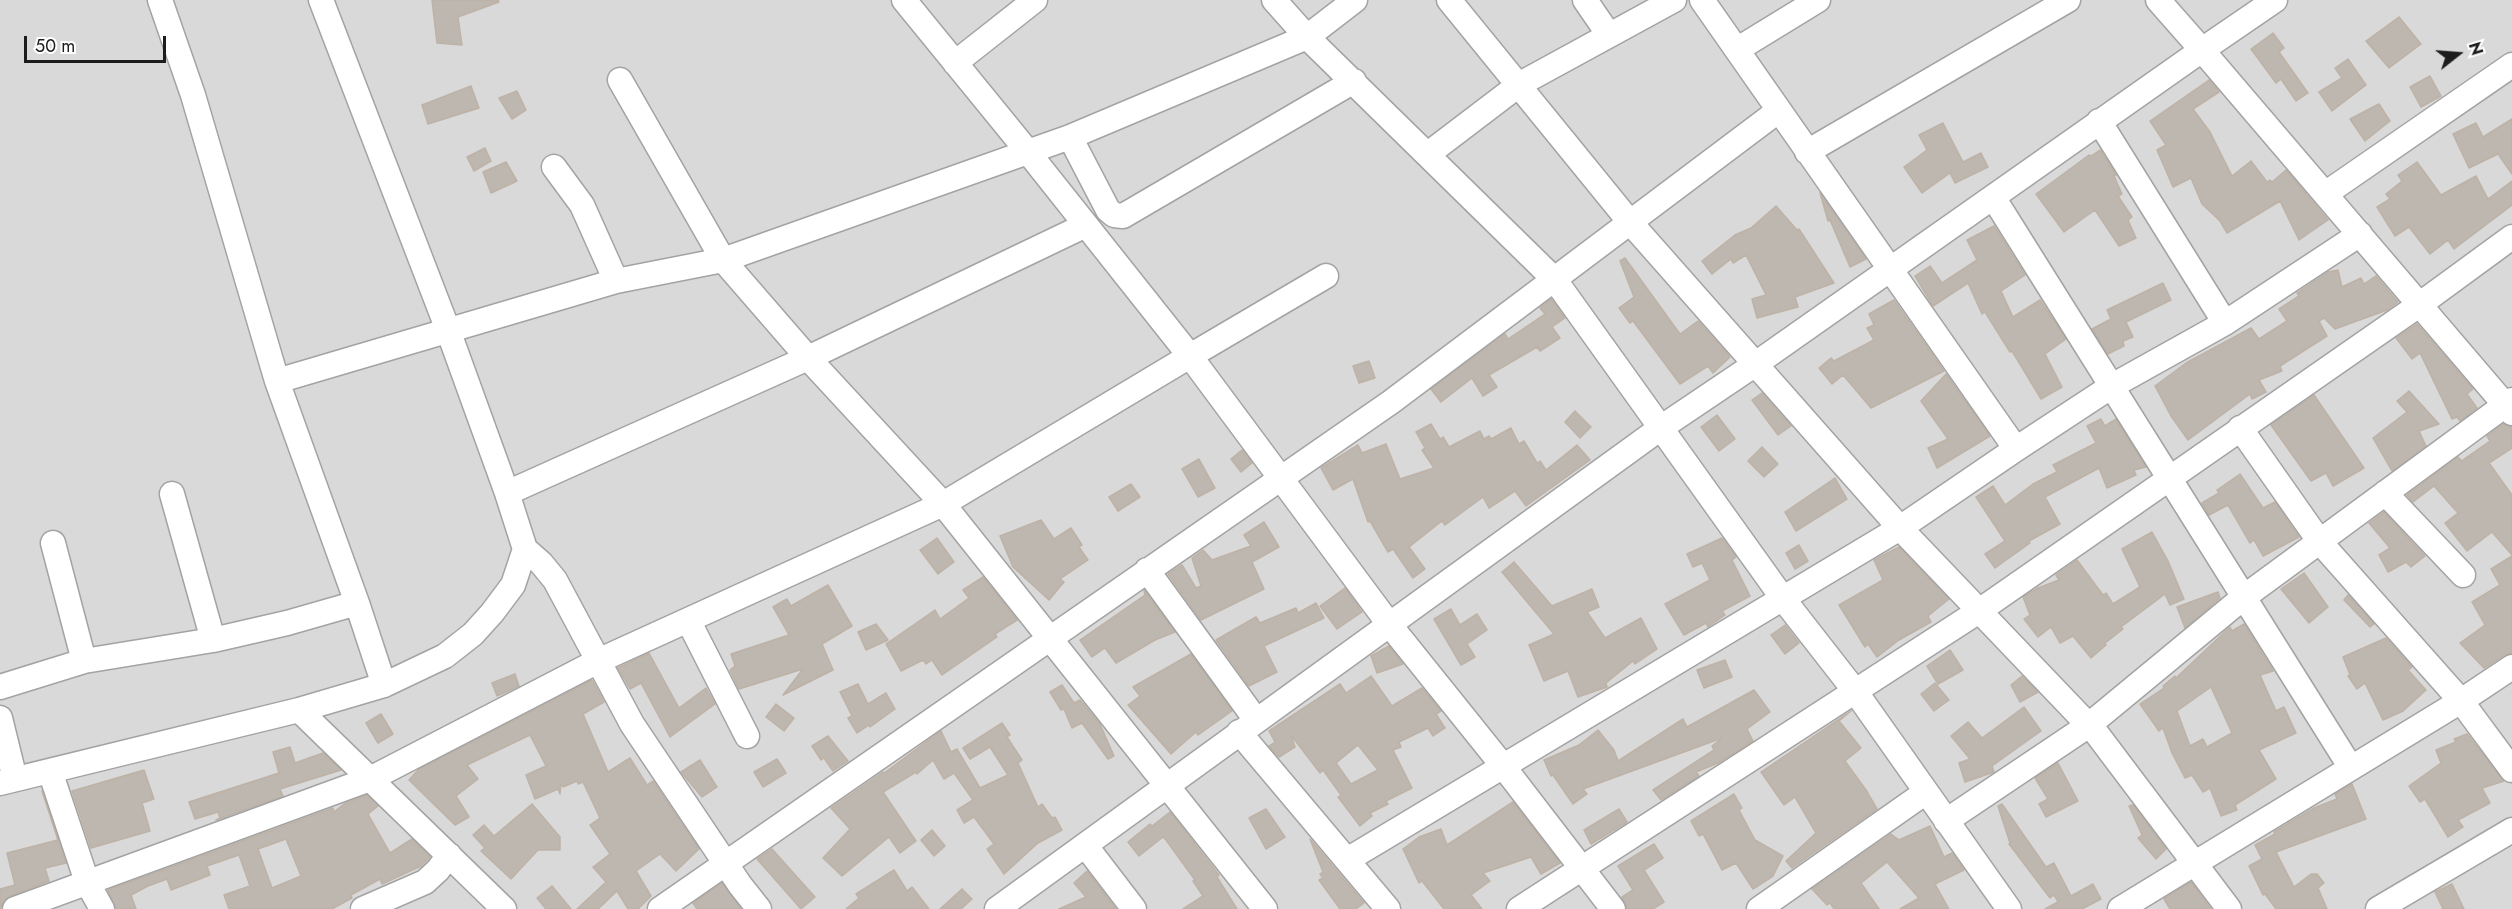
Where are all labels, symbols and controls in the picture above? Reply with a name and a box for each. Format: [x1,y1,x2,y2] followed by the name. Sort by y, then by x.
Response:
[27,24,170,62] scale bar
[2428,24,2488,84] north arrow
[35,33,75,59] text: 50 m
[2463,39,2489,58] text: N

